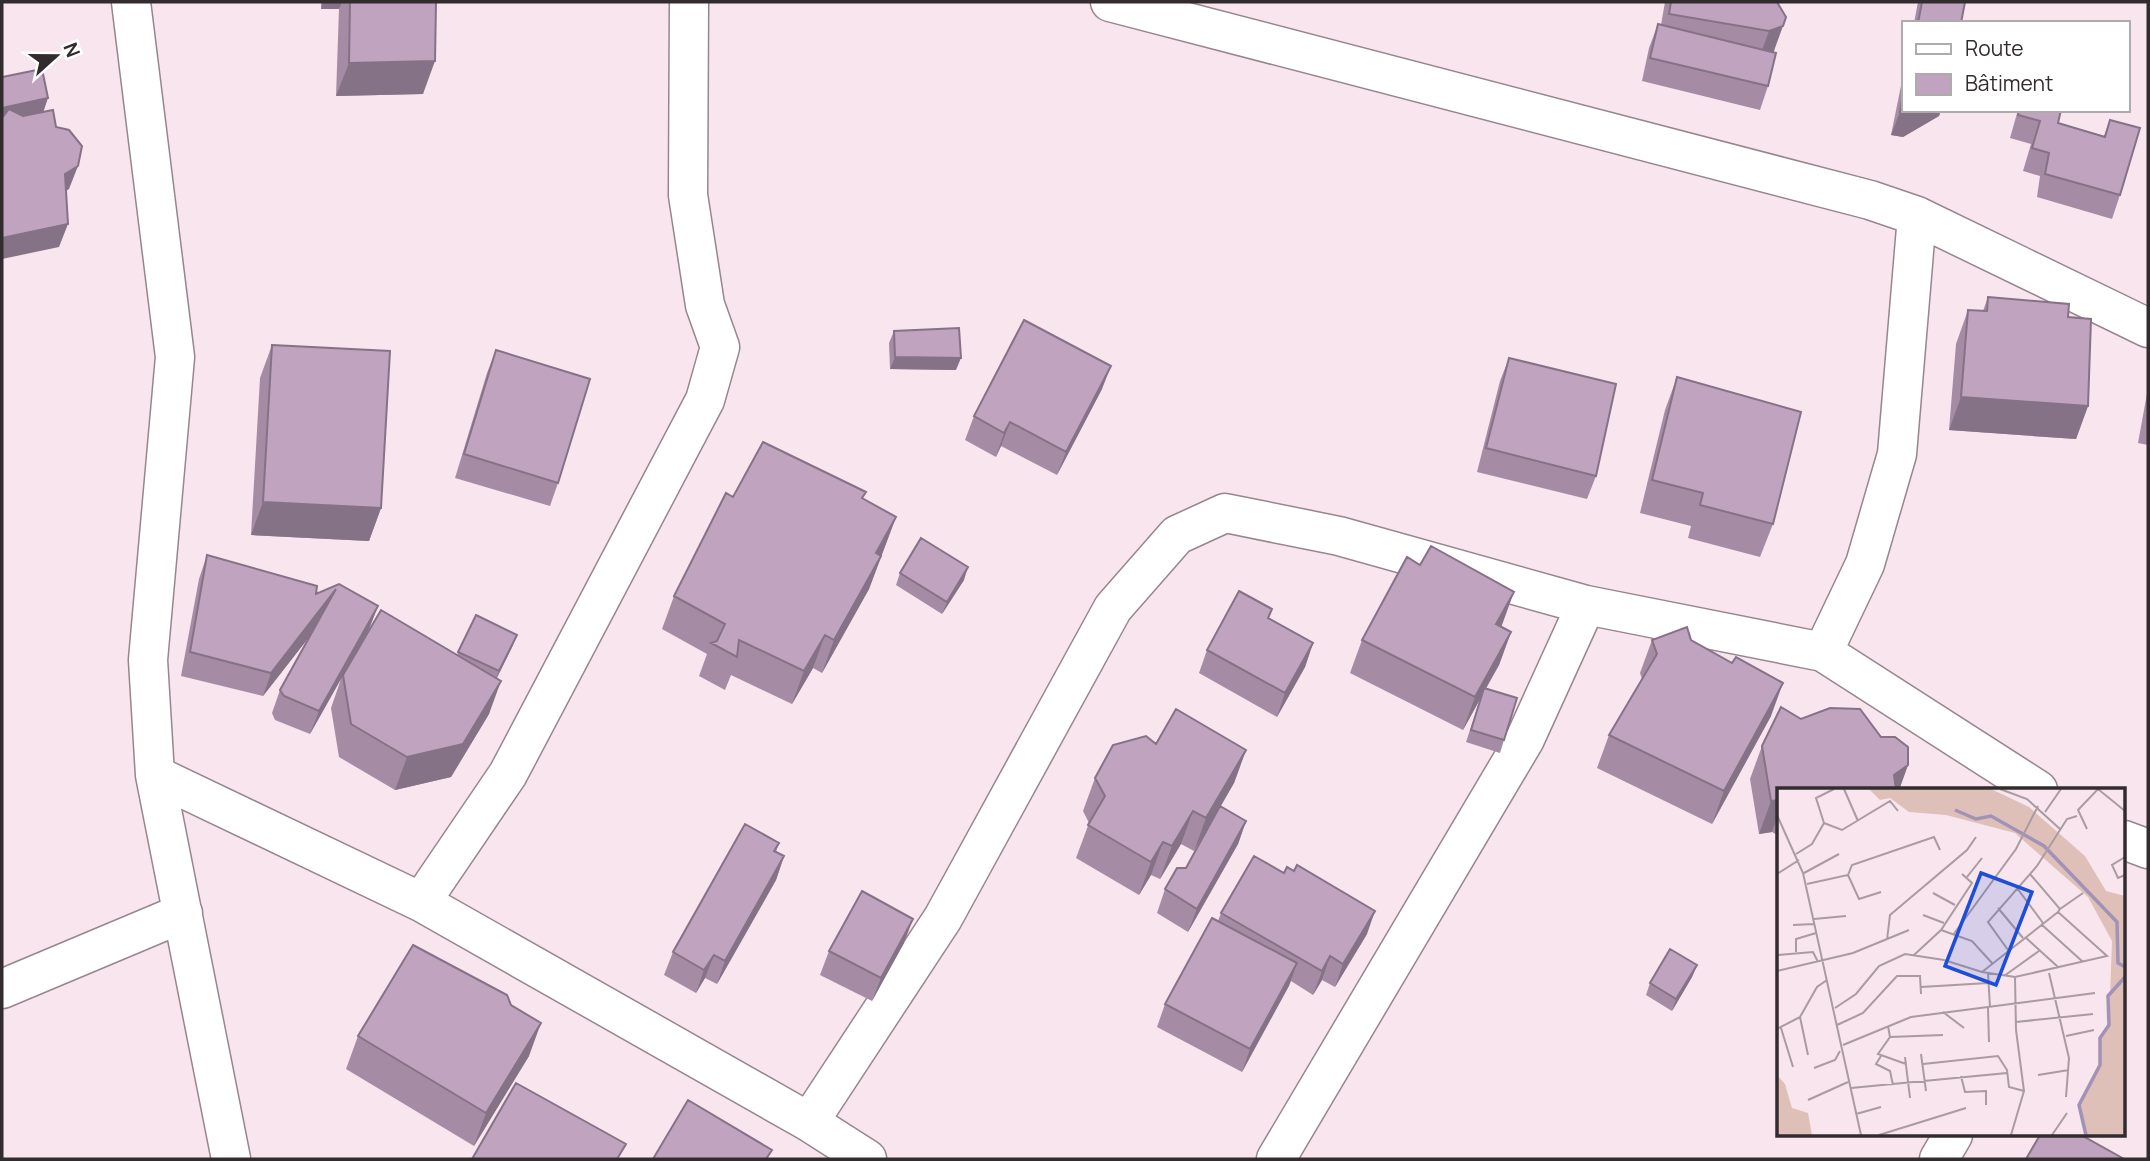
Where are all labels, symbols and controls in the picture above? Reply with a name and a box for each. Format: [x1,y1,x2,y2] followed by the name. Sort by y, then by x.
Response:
[21,21,91,91] north arrow
[1902,21,2129,112] legend
[1965,34,2023,62] text: Route
[57,39,86,61] text: N
[1965,69,2053,97] text: Bâtiment
[1777,788,2126,1136] inset map

